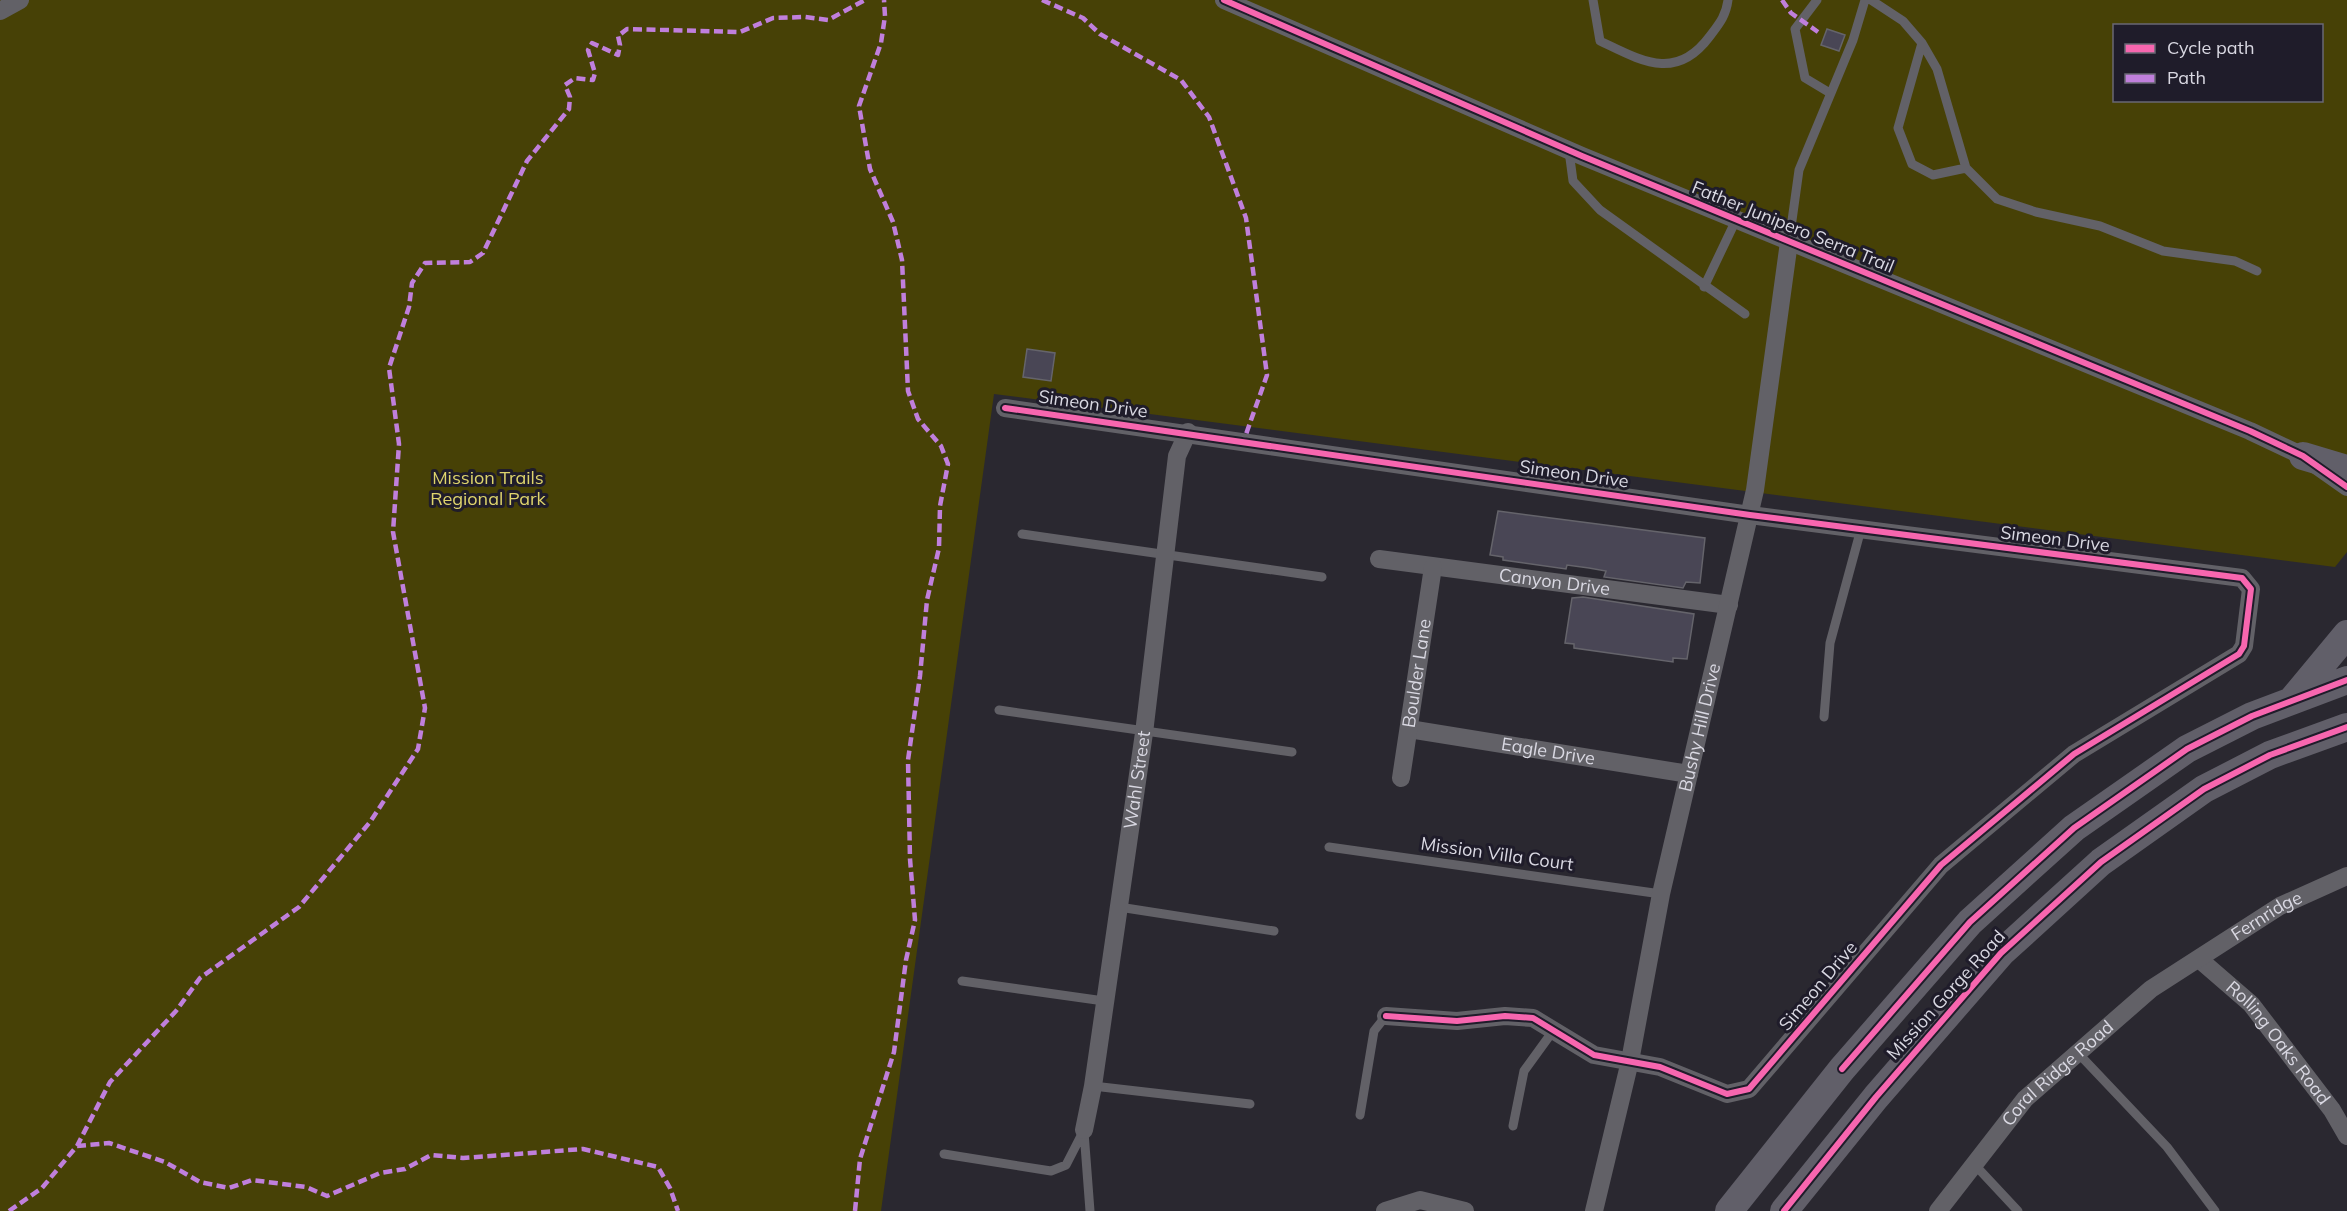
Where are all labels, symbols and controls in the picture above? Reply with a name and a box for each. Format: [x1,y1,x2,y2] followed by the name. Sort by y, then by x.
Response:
[2113,24,2323,102] legend
[2167,36,2254,59] text: Cycle path
[2167,66,2206,89] text: Path
[1689,175,1898,278] street label: Father Junipero Serra Trail
[1037,384,1149,423] street label: Simeon Drive
[1518,454,1630,493] street label: Simeon Drive
[430,466,547,510] park label: Mission Trails Regional Park
[1999,520,2111,557] street label: Simeon Drive
[1498,563,1611,600] street label: Canyon Drive
[1397,617,1436,729] street label: Boulder Lane
[1673,661,1725,794] street label: Bushy Hill Drive
[1118,729,1155,831] street label: Wahl Street
[1500,732,1597,770] street label: Eagle Drive
[1419,831,1575,876] street label: Mission Villa Court
[2226,886,2306,946] street label: Fernridge
[1881,925,2010,1064] street label: Mission Gorge Road
[1773,936,1862,1035] street label: Simeon Drive
[2222,976,2336,1109] street label: Rolling Oaks Road
[1996,1015,2118,1131] street label: Coral Ridge Road

